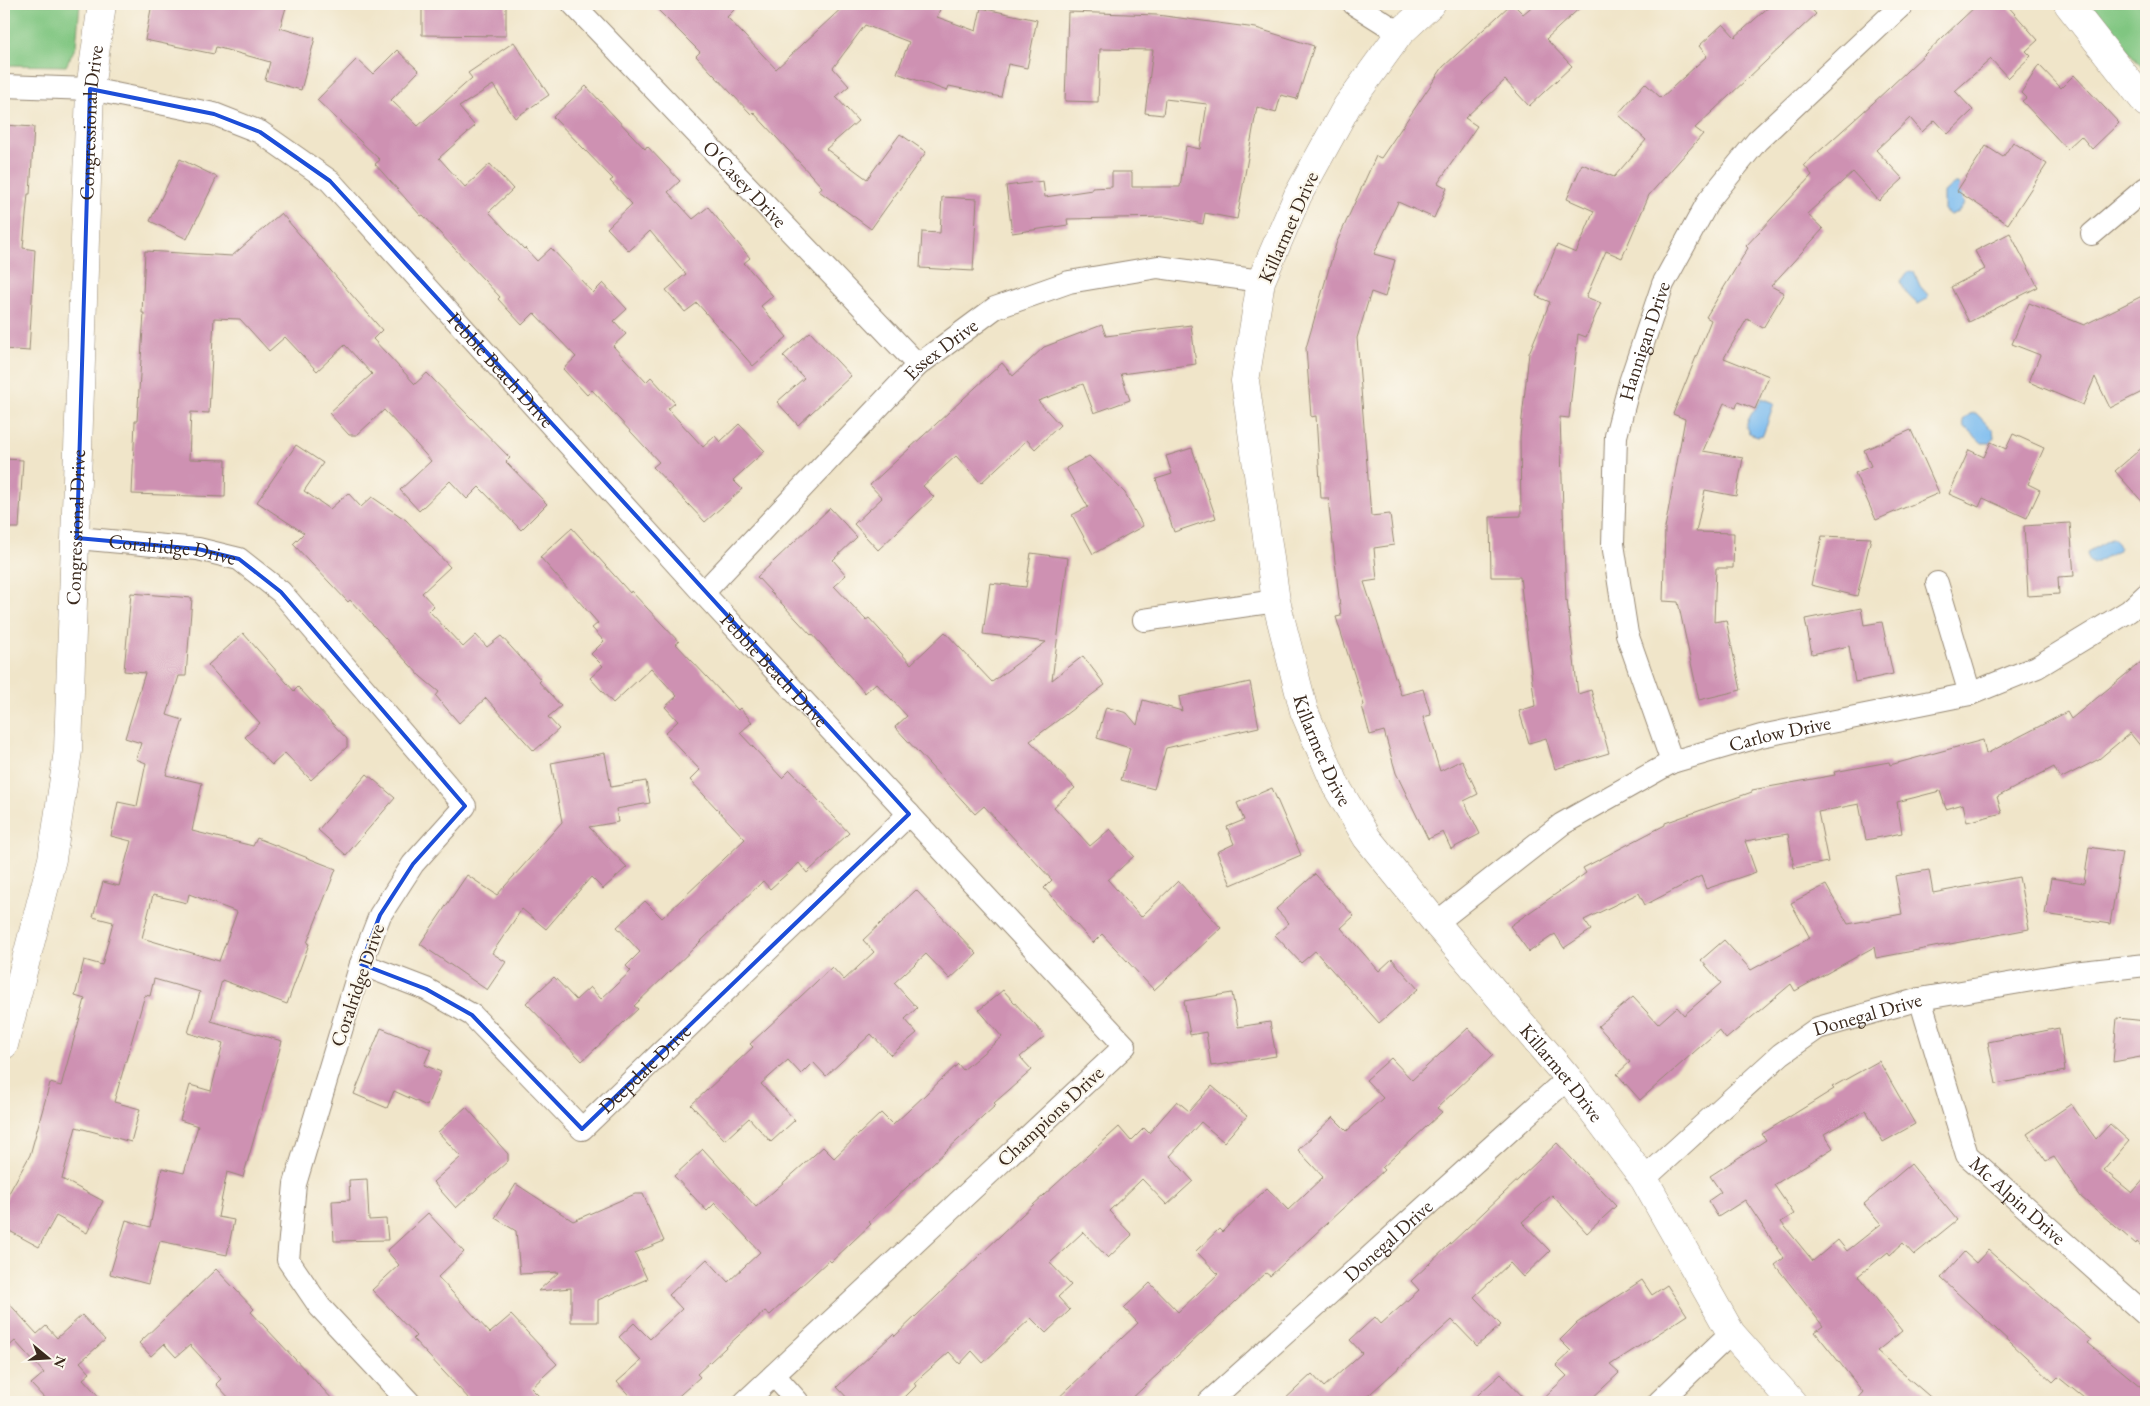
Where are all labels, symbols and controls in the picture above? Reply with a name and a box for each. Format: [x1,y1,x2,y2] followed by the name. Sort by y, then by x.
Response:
[73,43,109,201] street label: Congressional Drive
[697,135,793,233] street label: O'Casey Drive
[1252,167,1324,287] street label: Killarmet Drive
[1613,278,1676,403] street label: Hannigan Drive
[442,306,560,433] street label: Pebble Beach Drive
[898,312,983,386] street label: Essex Drive
[60,449,91,606] street label: Congressional Drive
[107,528,239,571] street label: Coralridge Drive
[715,607,834,733] street label: Pebble Beach Drive
[1287,692,1358,811] street label: Killarmet Drive
[1726,709,1833,758] street label: Carlow Drive
[324,920,390,1050] street label: Coralridge Drive
[1810,986,1925,1042] street label: Donegal Drive
[593,1018,697,1119] street label: Deepdale Drive
[1514,1018,1610,1127] street label: Killarmet Drive
[991,1060,1109,1172] street label: Champions Drive
[1964,1150,2072,1251] street label: Mc Alpin Drive
[1338,1193,1438,1288] street label: Donegal Drive
[22,1334,72,1384] north arrow
[50,1354,71,1371] text: N

